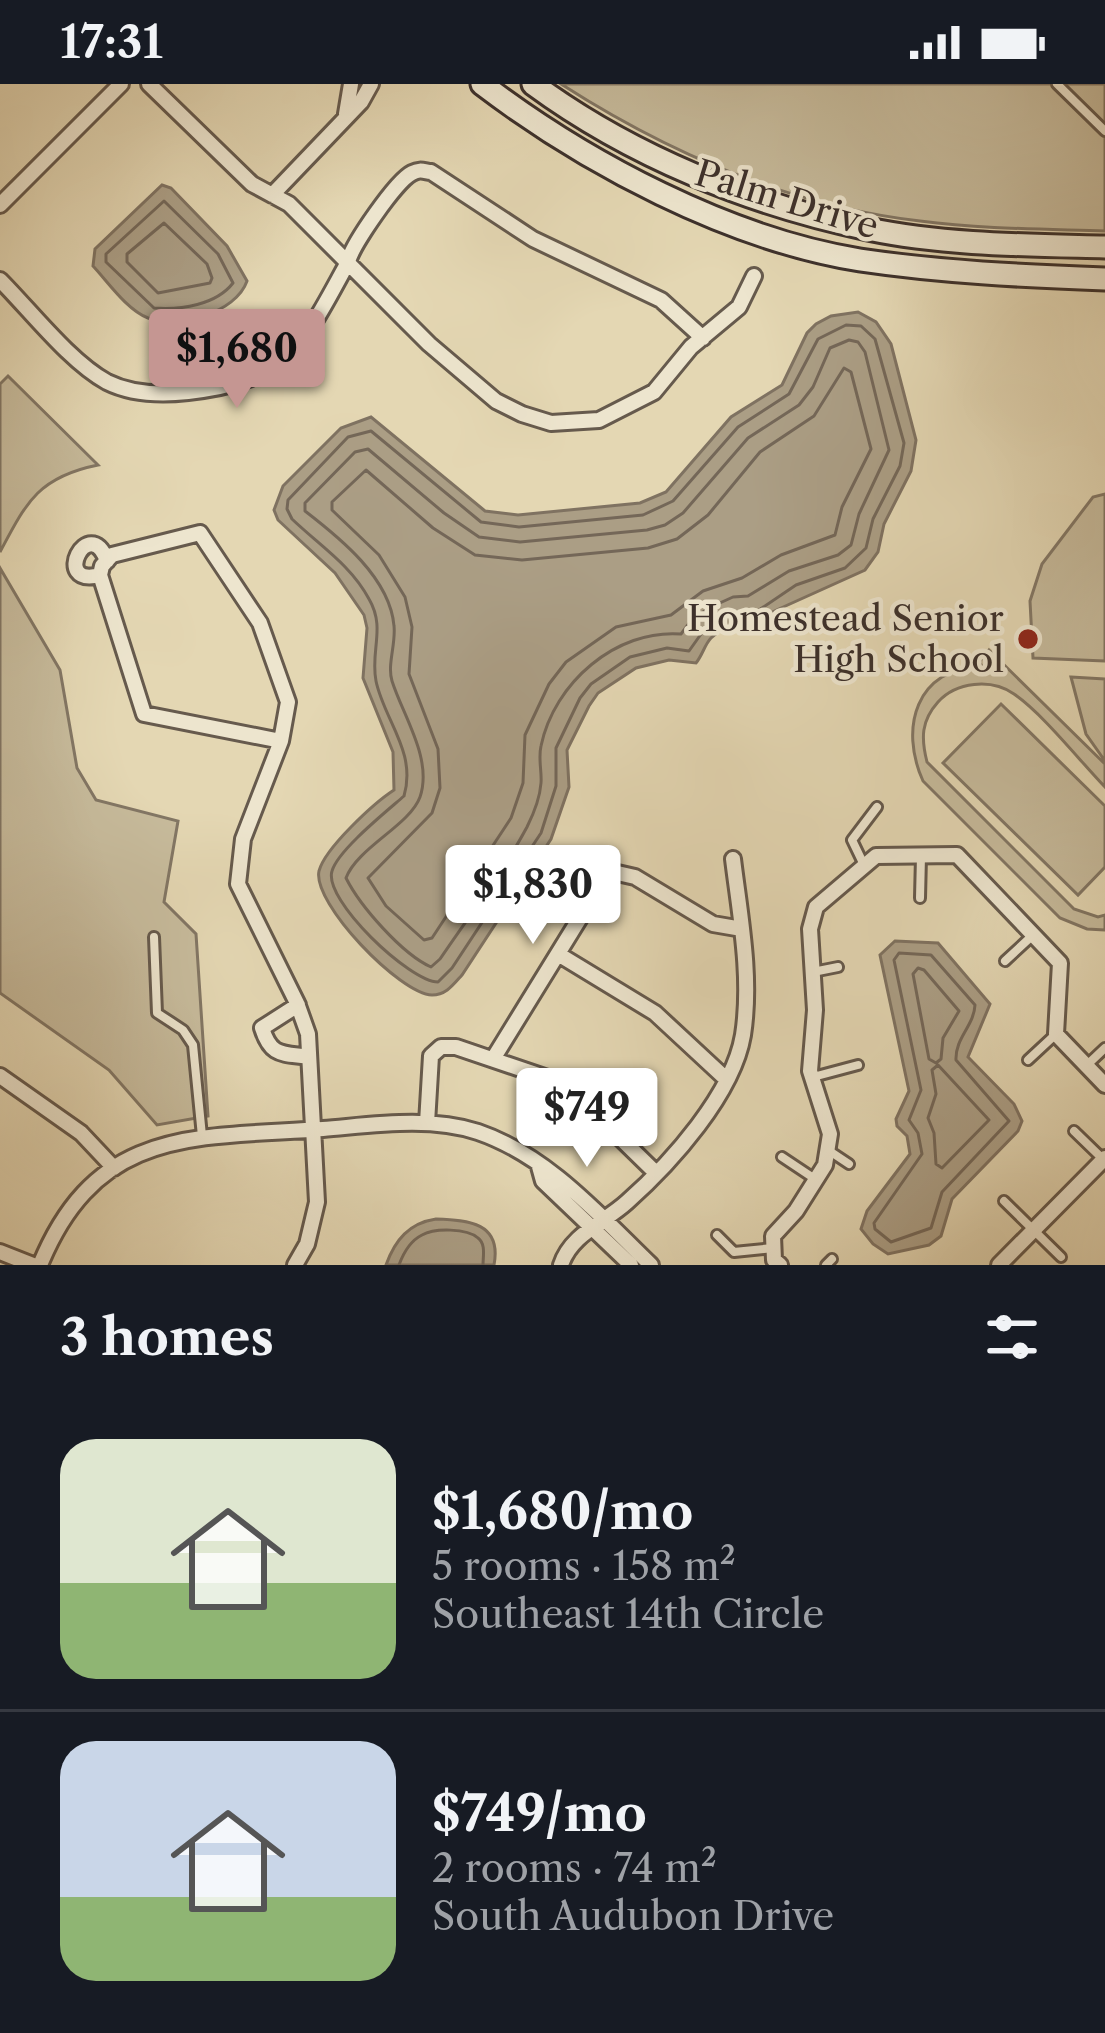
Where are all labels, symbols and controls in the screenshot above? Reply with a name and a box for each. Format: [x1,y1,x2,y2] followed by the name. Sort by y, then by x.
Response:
[60,14,163,70] text: 17:31
[690,150,884,248] street label: Palm Drive
[139,309,335,411] pin: $1,680
[176,324,298,372] text: $1,680
[687,596,1004,681] place label: Homestead Senior High School
[1015,626,1041,652] marker: Homestead Senior High School
[435,845,631,947] pin: $1,830
[473,860,593,908] text: $1,830
[516,1068,658,1170] pin: $749
[543,1083,631,1131] text: $749
[979,1304,1045,1370] icon: filters
[60,1306,274,1368] text: 3 homes
[432,1480,693,1542] text: $1,680/mo
[156,1487,300,1631] icon: home
[432,1542,736,1590] text: 5 rooms · 158 m²
[432,1590,824,1638] text: Southeast 14th Circle
[432,1782,647,1844] text: $749/mo
[156,1789,300,1933] icon: home
[432,1844,717,1892] text: 2 rooms · 74 m²
[432,1892,834,1940] text: South Audubon Drive

